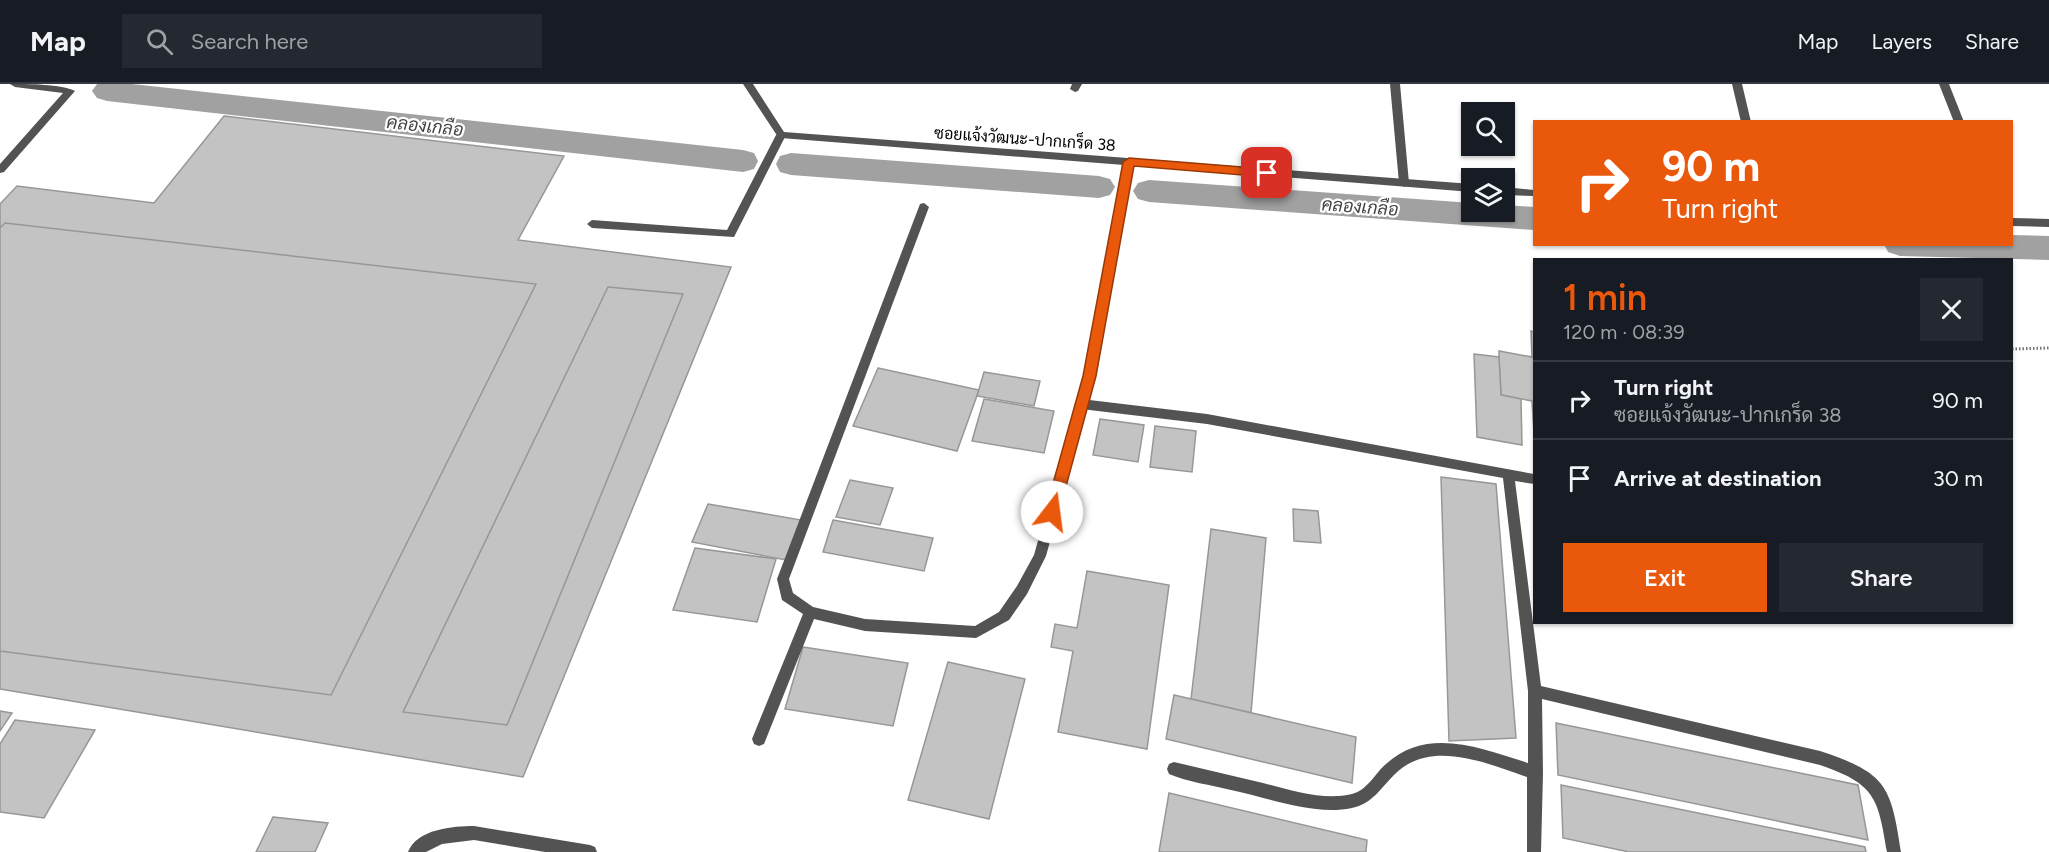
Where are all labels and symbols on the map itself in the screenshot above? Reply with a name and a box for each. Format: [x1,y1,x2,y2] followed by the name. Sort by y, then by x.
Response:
[386,109,465,141] water label: คลองเกลือ
[934,119,1117,155] street label: ซอยแจ้งวัฒนะ-ปากเกร็ด 38
[1241,147,1292,198] pin
[1321,191,1399,221] water label: คลองเกลือ
[1020,480,1084,544] position arrow

